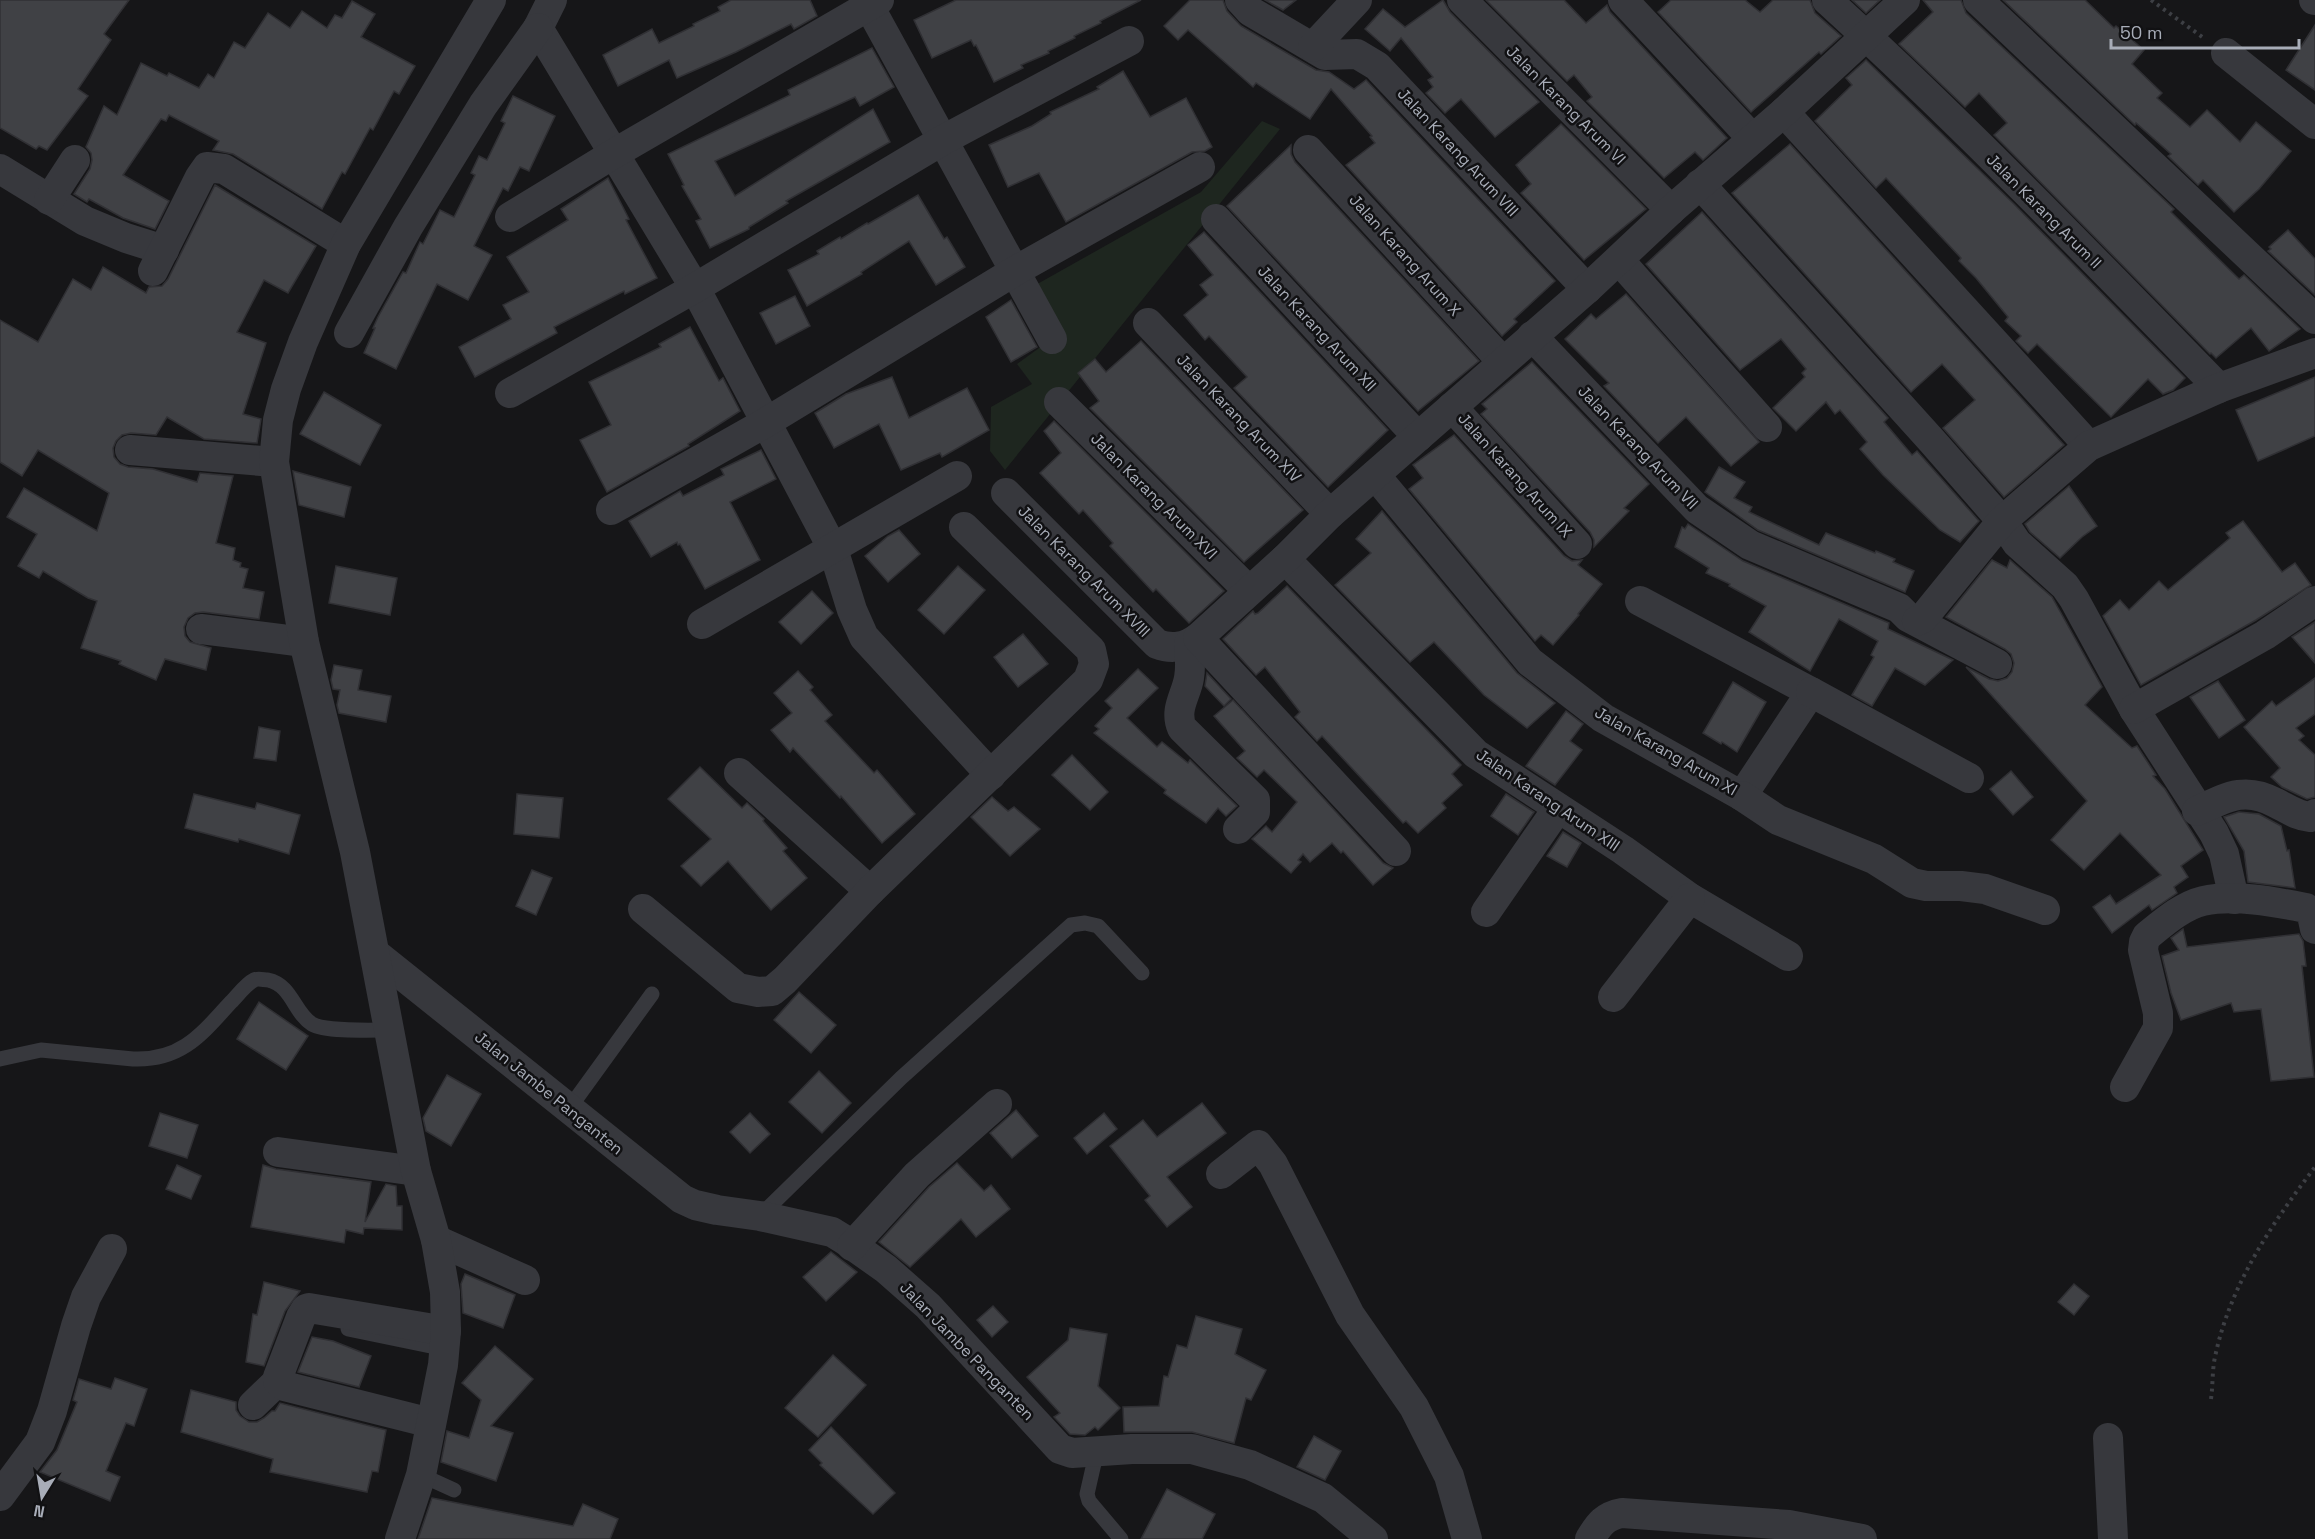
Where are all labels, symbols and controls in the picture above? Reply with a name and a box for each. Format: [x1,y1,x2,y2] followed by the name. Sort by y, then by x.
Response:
[2111,12,2298,50] scale bar
[2120,21,2162,44] text: 50 m
[1502,41,1630,169] street label: Jalan Karang Arum VI
[1393,83,1523,221] street label: Jalan Karang Arum VIII
[1982,149,2106,273] street label: Jalan Karang Arum II
[1345,190,1465,320] street label: Jalan Karang Arum X
[1253,260,1381,396] street label: Jalan Karang Arum XII
[1172,349,1306,487] street label: Jalan Karang Arum XIV
[1573,381,1703,513] street label: Jalan Karang Arum VII
[1453,408,1577,542] street label: Jalan Karang Arum IX
[1086,428,1222,564] street label: Jalan Karang Arum XVI
[1013,500,1155,642] street label: Jalan Karang Arum XVIII
[1591,702,1741,800] street label: Jalan Karang Arum XI
[1472,744,1624,856] street label: Jalan Karang Arum XIII
[470,1027,628,1159] street label: Jalan Jambe Panganten
[895,1277,1039,1425] street label: Jalan Jambe Panganten
[12,1467,72,1527] north arrow
[32,1500,47,1523] text: N

